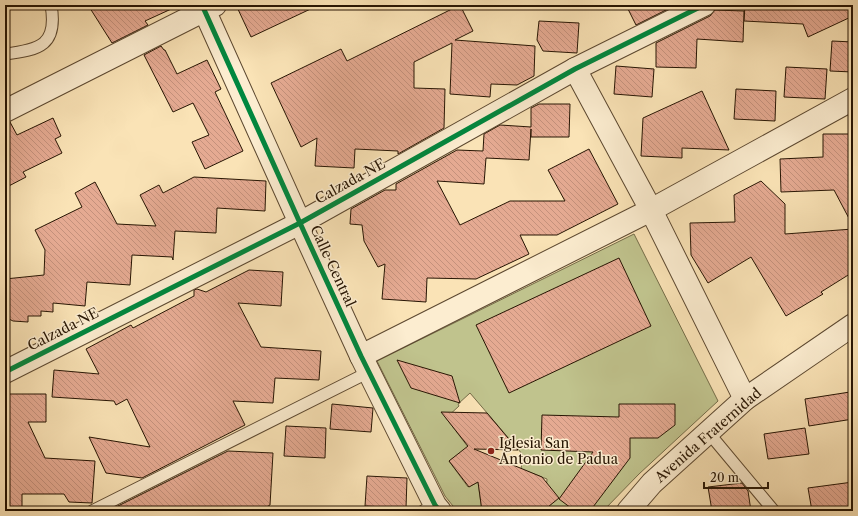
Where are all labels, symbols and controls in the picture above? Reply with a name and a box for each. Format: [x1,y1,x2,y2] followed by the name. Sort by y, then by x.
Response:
[312,154,388,208] street label: Calzada NE
[306,222,360,310] street label: Calle Central
[24,303,102,355] street label: Calzada NE
[650,383,765,487] street label: Avenida Fraternidad
[498,434,619,468] place label: Iglesia San Antonio de Padua
[486,446,496,456] marker: Iglesia San Antonio de Padua
[704,464,768,490] scale bar
[710,470,739,485] text: 20 m

